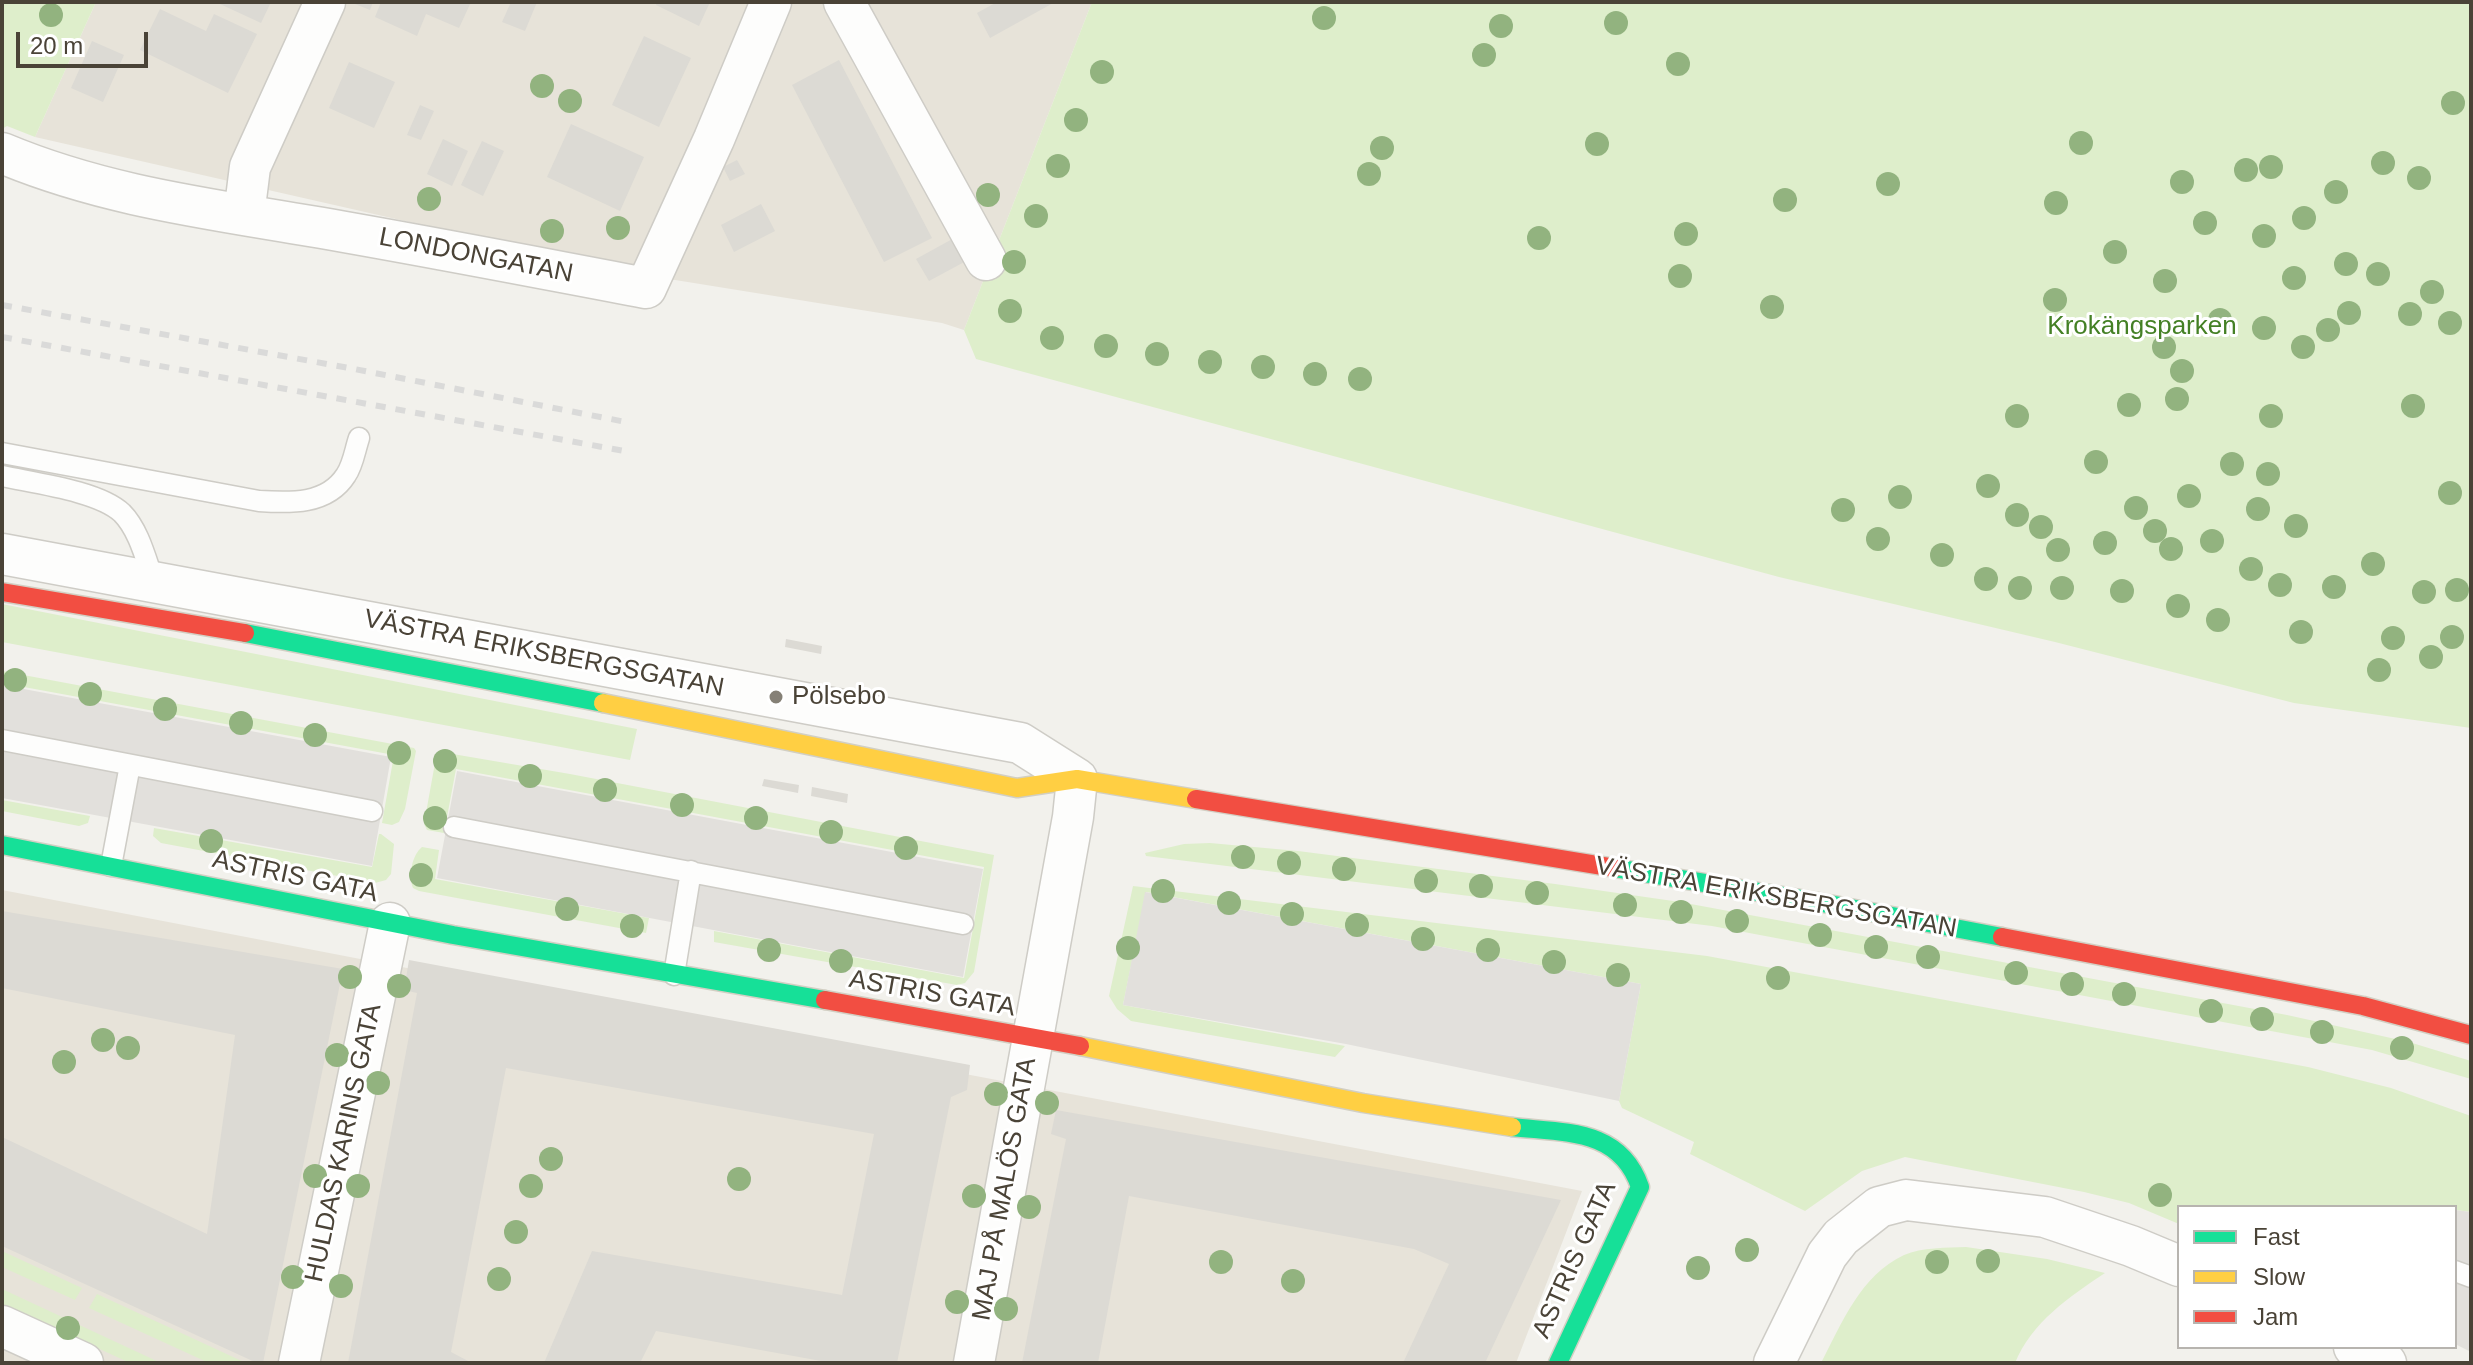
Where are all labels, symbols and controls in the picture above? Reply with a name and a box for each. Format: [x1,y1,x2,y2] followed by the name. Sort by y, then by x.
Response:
[20,16,152,66] scale bar
[30,32,83,59] text: 20 m
[376,222,576,290] street label: LONDONGATAN
[2047,311,2237,343] park label: Krokängsparken
[361,604,727,704] street label: VÄSTRA ERIKSBERGSGATAN
[792,681,886,713] place label: Pölsebo
[767,688,785,706] marker: Pölsebo
[210,844,380,910] street label: ASTRIS GATA
[1593,851,1959,945] street label: VÄSTRA ERIKSBERGSGATAN
[847,964,1017,1024] street label: ASTRIS GATA
[299,1001,389,1285] street label: HULDAS KARINS GATA
[967,1055,1043,1323] street label: MAJ PÅ MALÖS GATA
[1527,1177,1623,1343] street label: ASTRIS GATA
[2177,1205,2457,1349] legend
[2253,1223,2300,1250] text: Fast
[2253,1263,2305,1290] text: Slow
[2253,1303,2298,1330] text: Jam

